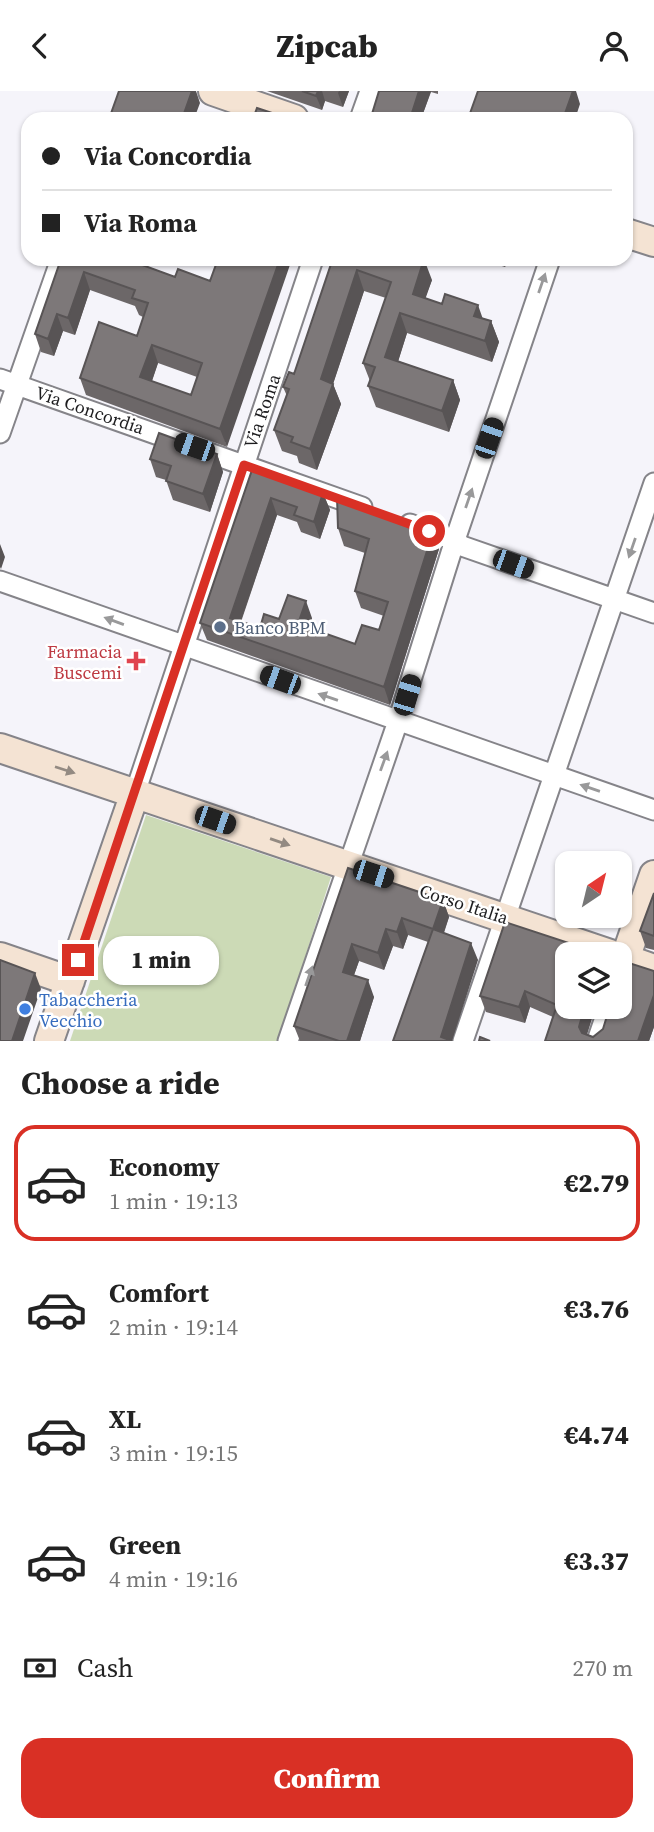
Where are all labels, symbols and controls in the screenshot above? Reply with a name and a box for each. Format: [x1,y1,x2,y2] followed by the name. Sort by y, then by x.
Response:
[276,24,378,68] text: Zipcab
[21,27,59,65] icon: back
[595,27,633,65] icon: person
[84,138,252,174] text: Via Concordia
[84,205,197,241] text: Via Roma
[537,272,548,293] one-way arrow
[238,370,287,452] street label: Via Roma
[32,380,148,441] street label: Via Concordia
[473,415,506,461] car
[171,430,218,464] car
[464,488,475,509] one-way arrow
[413,515,445,547] route start
[626,537,637,558] one-way arrow
[490,547,537,581] car
[103,615,124,626] one-way arrow
[234,615,326,640] place label: Banco BPM
[212,619,228,635] marker: Banco BPM
[47,639,123,685] place label: Farmacia Buscemi
[128,653,144,669] marker: Farmacia Buscemi
[257,663,304,697] car
[391,672,424,718] car
[318,691,339,702] one-way arrow
[379,751,390,772] one-way arrow
[54,765,75,775] one-way arrow
[579,782,600,793] one-way arrow
[192,803,239,837] car
[270,837,291,848] one-way arrow
[555,851,632,927] north arrow
[555,851,632,1019] map controls
[350,858,397,890] car
[416,878,512,930] street label: Corso Italia
[102,935,218,985] callout: 1 min
[555,942,632,1019] button: layers
[62,944,94,976] route end
[131,944,191,976] text: 1 min
[305,966,315,987] one-way arrow
[39,987,138,1033] place label: Tabaccheria Vecchio
[17,1001,33,1017] marker: Tabaccheria Vecchio
[21,1061,220,1105] text: Choose a ride
[109,1149,220,1185] text: Economy
[25,1152,88,1215] icon: car
[564,1165,629,1201] text: €2.79
[109,1185,238,1217] text: 1 min · 19:13
[109,1275,209,1311] text: Comfort
[25,1278,88,1341] icon: car
[564,1291,629,1327] text: €3.76
[109,1311,238,1343] text: 2 min · 19:14
[109,1401,141,1437] text: XL
[25,1404,88,1467] icon: car
[564,1417,629,1453] text: €4.74
[109,1437,238,1469] text: 3 min · 19:15
[109,1527,181,1563] text: Green
[25,1530,88,1593] icon: car
[564,1543,629,1579] text: €3.37
[109,1563,238,1595] text: 4 min · 19:16
[21,1649,59,1687] icon: cash
[77,1650,133,1686] text: Cash
[572,1652,633,1684] text: 270 m
[21,1738,633,1818] button: Confirm

